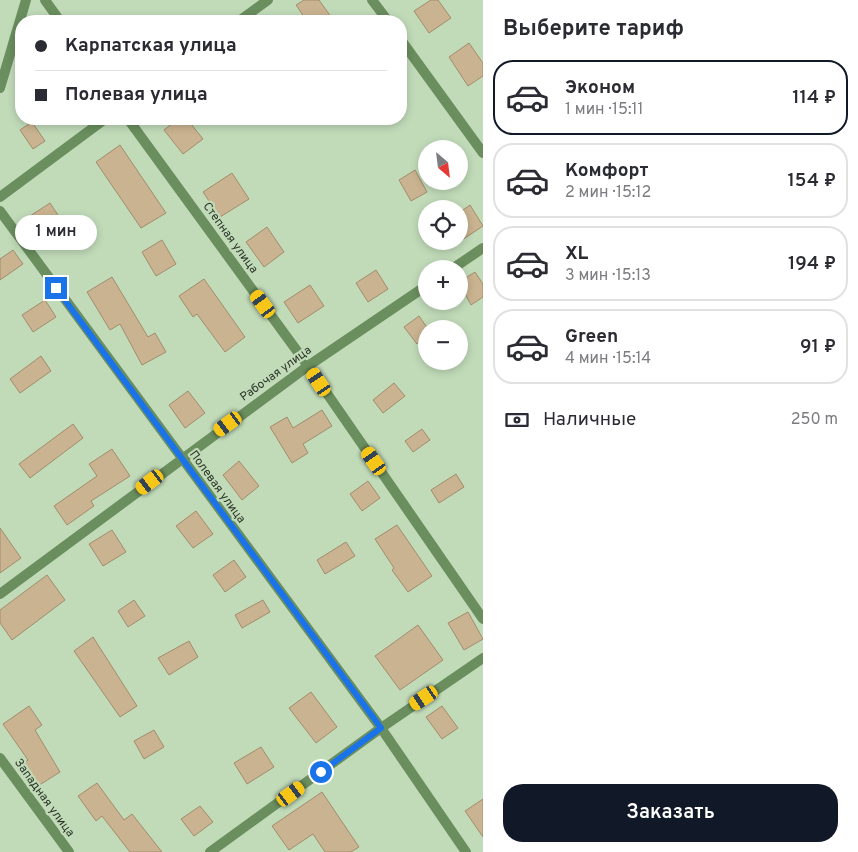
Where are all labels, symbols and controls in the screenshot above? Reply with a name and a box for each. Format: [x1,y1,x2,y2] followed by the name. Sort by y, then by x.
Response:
[503,16,684,43] text: Выберите тариф
[65,34,236,58] text: Карпатская улица
[505,75,550,120] icon: car
[565,76,635,100] text: Эконом
[65,83,208,107] text: Полевая улица
[792,86,836,110] text: 114 ₽
[565,100,644,120] text: 1 мин · 15:11
[418,140,468,190] north arrow
[418,140,468,370] map controls
[505,158,550,203] icon: car
[565,159,648,183] text: Комфорт
[787,169,836,193] text: 154 ₽
[565,183,651,203] text: 2 мин · 15:12
[199,199,261,277] street label: Степная улица
[418,200,468,250] button: locate
[15,216,97,250] callout: 1 мин
[36,222,76,242] text: 1 мин
[505,241,550,286] icon: car
[565,242,588,266] text: XL
[788,252,836,276] text: 194 ₽
[418,260,468,310] button: +
[565,266,651,286] text: 3 мин · 15:13
[45,277,67,299] route end
[248,287,277,321] car
[418,320,468,370] button: −
[505,324,550,369] icon: car
[565,325,618,349] text: Green
[800,335,836,359] text: 91 ₽
[237,343,315,405] street label: Рабочая улица
[565,349,651,369] text: 4 мин · 15:14
[304,365,333,399] car
[503,406,531,434] icon: cash
[543,408,636,432] text: Наличные
[211,409,244,439] car
[791,410,838,430] text: 250 m
[359,444,388,478] car
[185,447,249,527] street label: Полевая улица
[133,467,166,497] car
[407,683,440,713] car
[10,756,78,840] street label: Западная улица
[310,761,332,783] route start
[274,779,307,809] car
[503,784,838,842] button: Заказать

